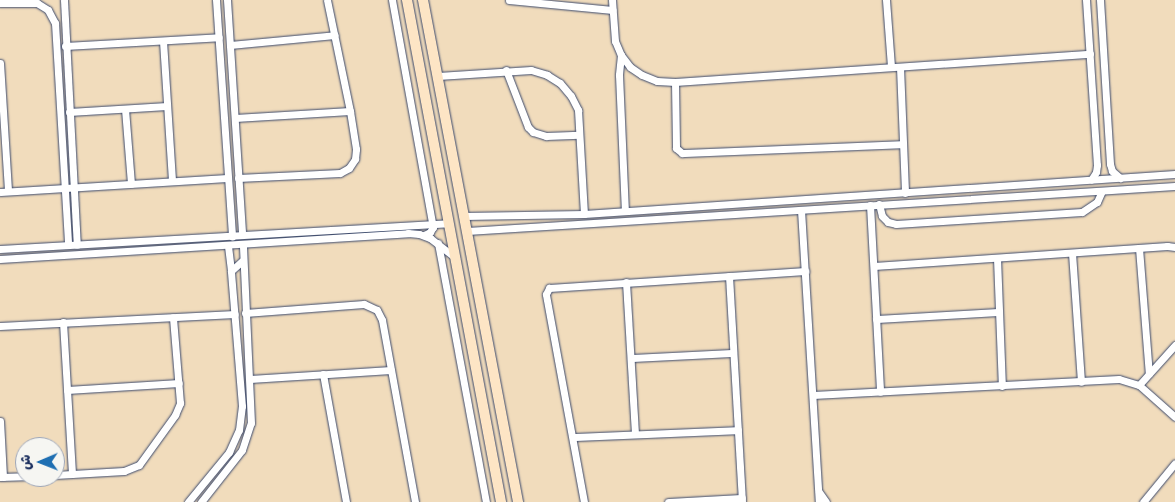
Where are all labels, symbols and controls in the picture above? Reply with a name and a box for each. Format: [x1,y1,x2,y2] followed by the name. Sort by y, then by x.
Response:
[15,437,65,487] north arrow
[17,454,34,470] text: ش

